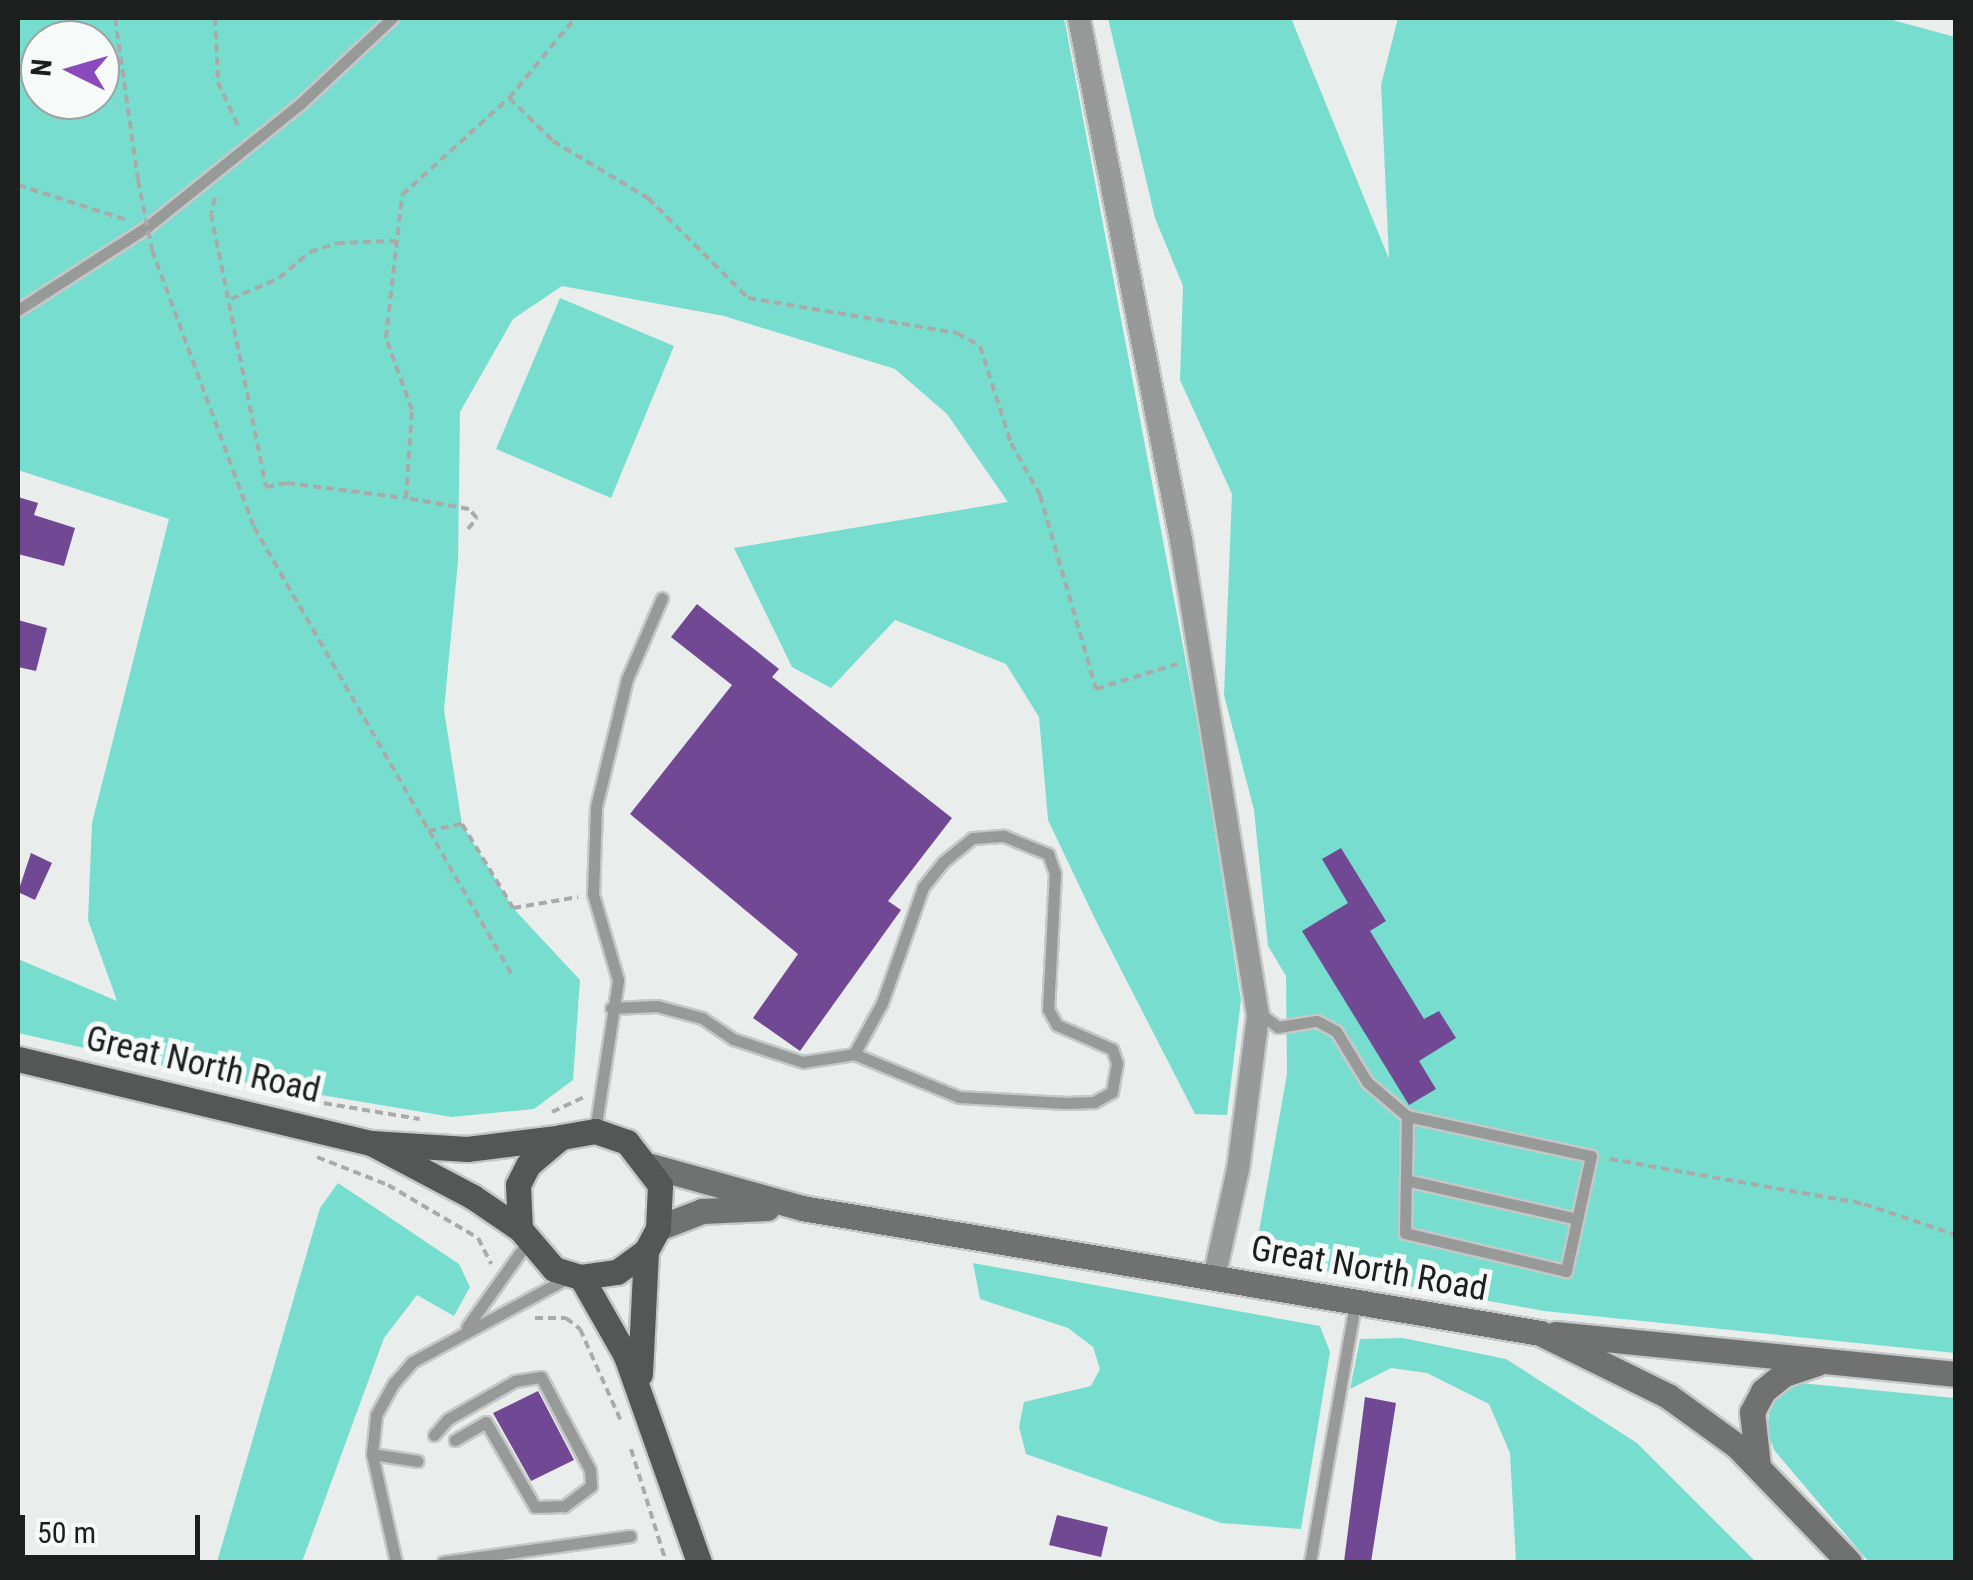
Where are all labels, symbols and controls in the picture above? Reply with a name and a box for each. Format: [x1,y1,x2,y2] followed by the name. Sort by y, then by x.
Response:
[20,20,120,120] north arrow
[24,58,59,77] text: N
[82,1018,324,1112] street label: Great North Road
[1248,1228,1490,1310] street label: Great North Road
[25,1495,205,1557] scale bar
[37,1515,96,1550] text: 50 m

